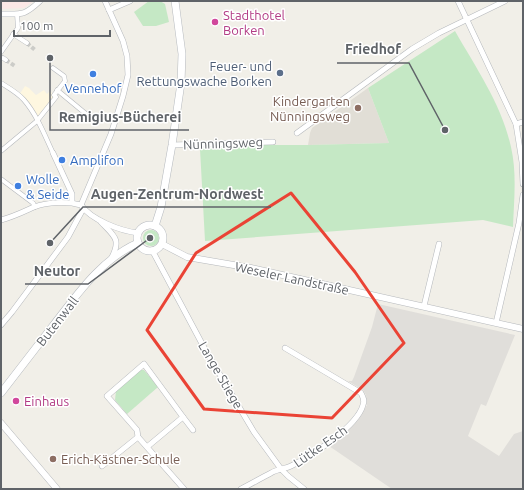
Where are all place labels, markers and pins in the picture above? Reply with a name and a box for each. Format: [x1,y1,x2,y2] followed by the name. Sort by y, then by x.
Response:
[223,8,286,37] place label: Stadthotel Borken
[210,17,220,27] marker: Stadthotel Borken
[337,37,409,63] callout: Friedhof
[136,59,272,88] place label: Feuer- und Rettungswache Borken
[275,68,285,78] marker: Feuer- und Rettungswache Borken
[88,69,98,79] marker: Vennehof
[65,81,122,95] place label: Vennehof
[270,94,350,123] place label: Kindergarten Nünningsweg
[353,103,363,113] marker: Kindergarten Nünningsweg
[50,104,189,130] callout: Remigius-Bücherei
[70,153,124,167] place label: Amplifon
[57,155,67,165] marker: Amplifon
[26,172,69,201] place label: Wolle & Seide
[13,181,23,191] marker: Wolle & Seide
[83,181,271,207] callout: Augen-Zentrum-Nordwest
[25,258,88,284] callout: Neutor
[24,394,69,408] place label: Einhaus
[11,396,21,406] marker: Einhaus
[61,452,180,466] place label: Erich-Kästner-Schule
[48,454,58,464] marker: Erich-Kästner-Schule

